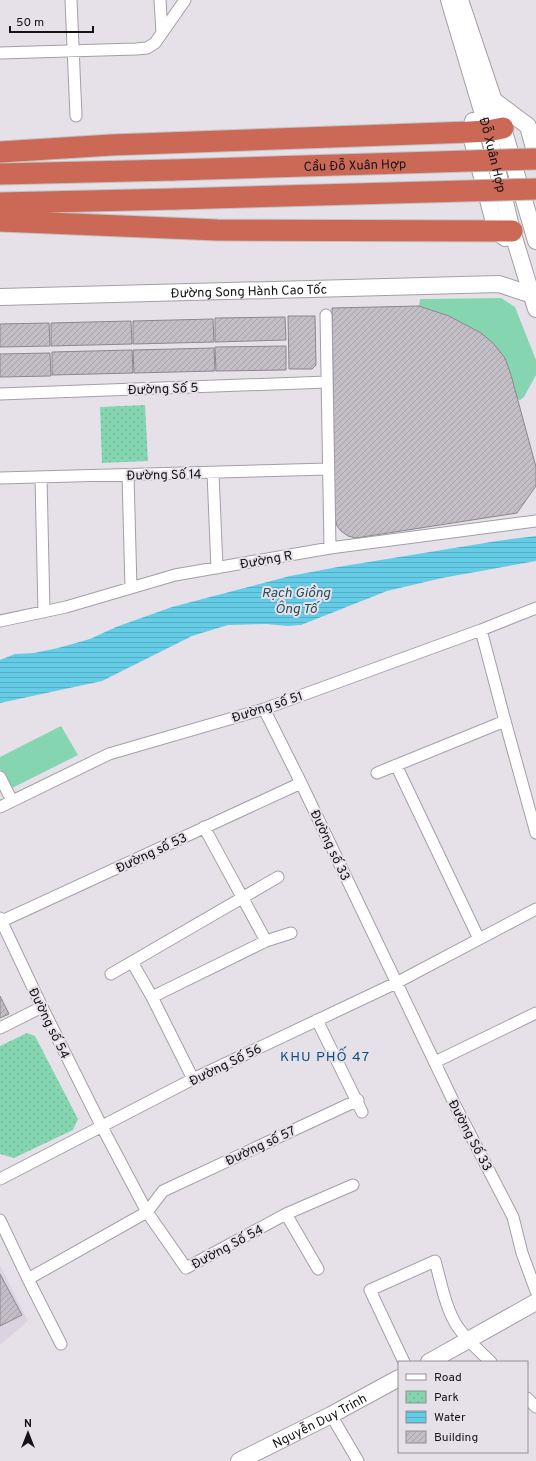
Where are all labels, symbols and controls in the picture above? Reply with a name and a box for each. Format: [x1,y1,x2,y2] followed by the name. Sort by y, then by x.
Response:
[10,8,93,34] scale bar
[16,15,44,31] text: 50 m
[474,116,508,194] street label: Đỗ Xuân Hợp
[303,157,406,176] street label: Cầu Đỗ Xuân Hợp
[170,282,327,303] street label: Đường Song Hành Cao Tốc
[127,380,199,399] street label: Đường Số 5
[126,466,202,485] street label: Đường Số 14
[239,548,294,573] street label: Đường R
[262,585,331,618] water label: Rạch Giồng Ông Tố
[230,688,305,727] street label: Đường số 51
[306,807,353,884] street label: Đường số 33
[113,829,190,877] street label: Đường số 53
[24,985,73,1062] street label: Đường số 54
[187,1041,265,1090] street label: Đường Số 56
[280,1046,370,1066] district label: KHU PHỐ 47
[444,1097,496,1174] street label: Đường Số 33
[223,1123,299,1170] street label: Đường số 57
[189,1221,267,1273] street label: Đường Số 54
[398,1361,528,1453] legend
[434,1370,462,1386] text: Road
[434,1390,459,1406] text: Park
[270,1391,370,1453] street label: Nguyễn Duy Trinh
[434,1410,466,1426] text: Water
[8,1413,48,1453] north arrow
[24,1417,32,1431] text: N
[434,1430,478,1446] text: Building

